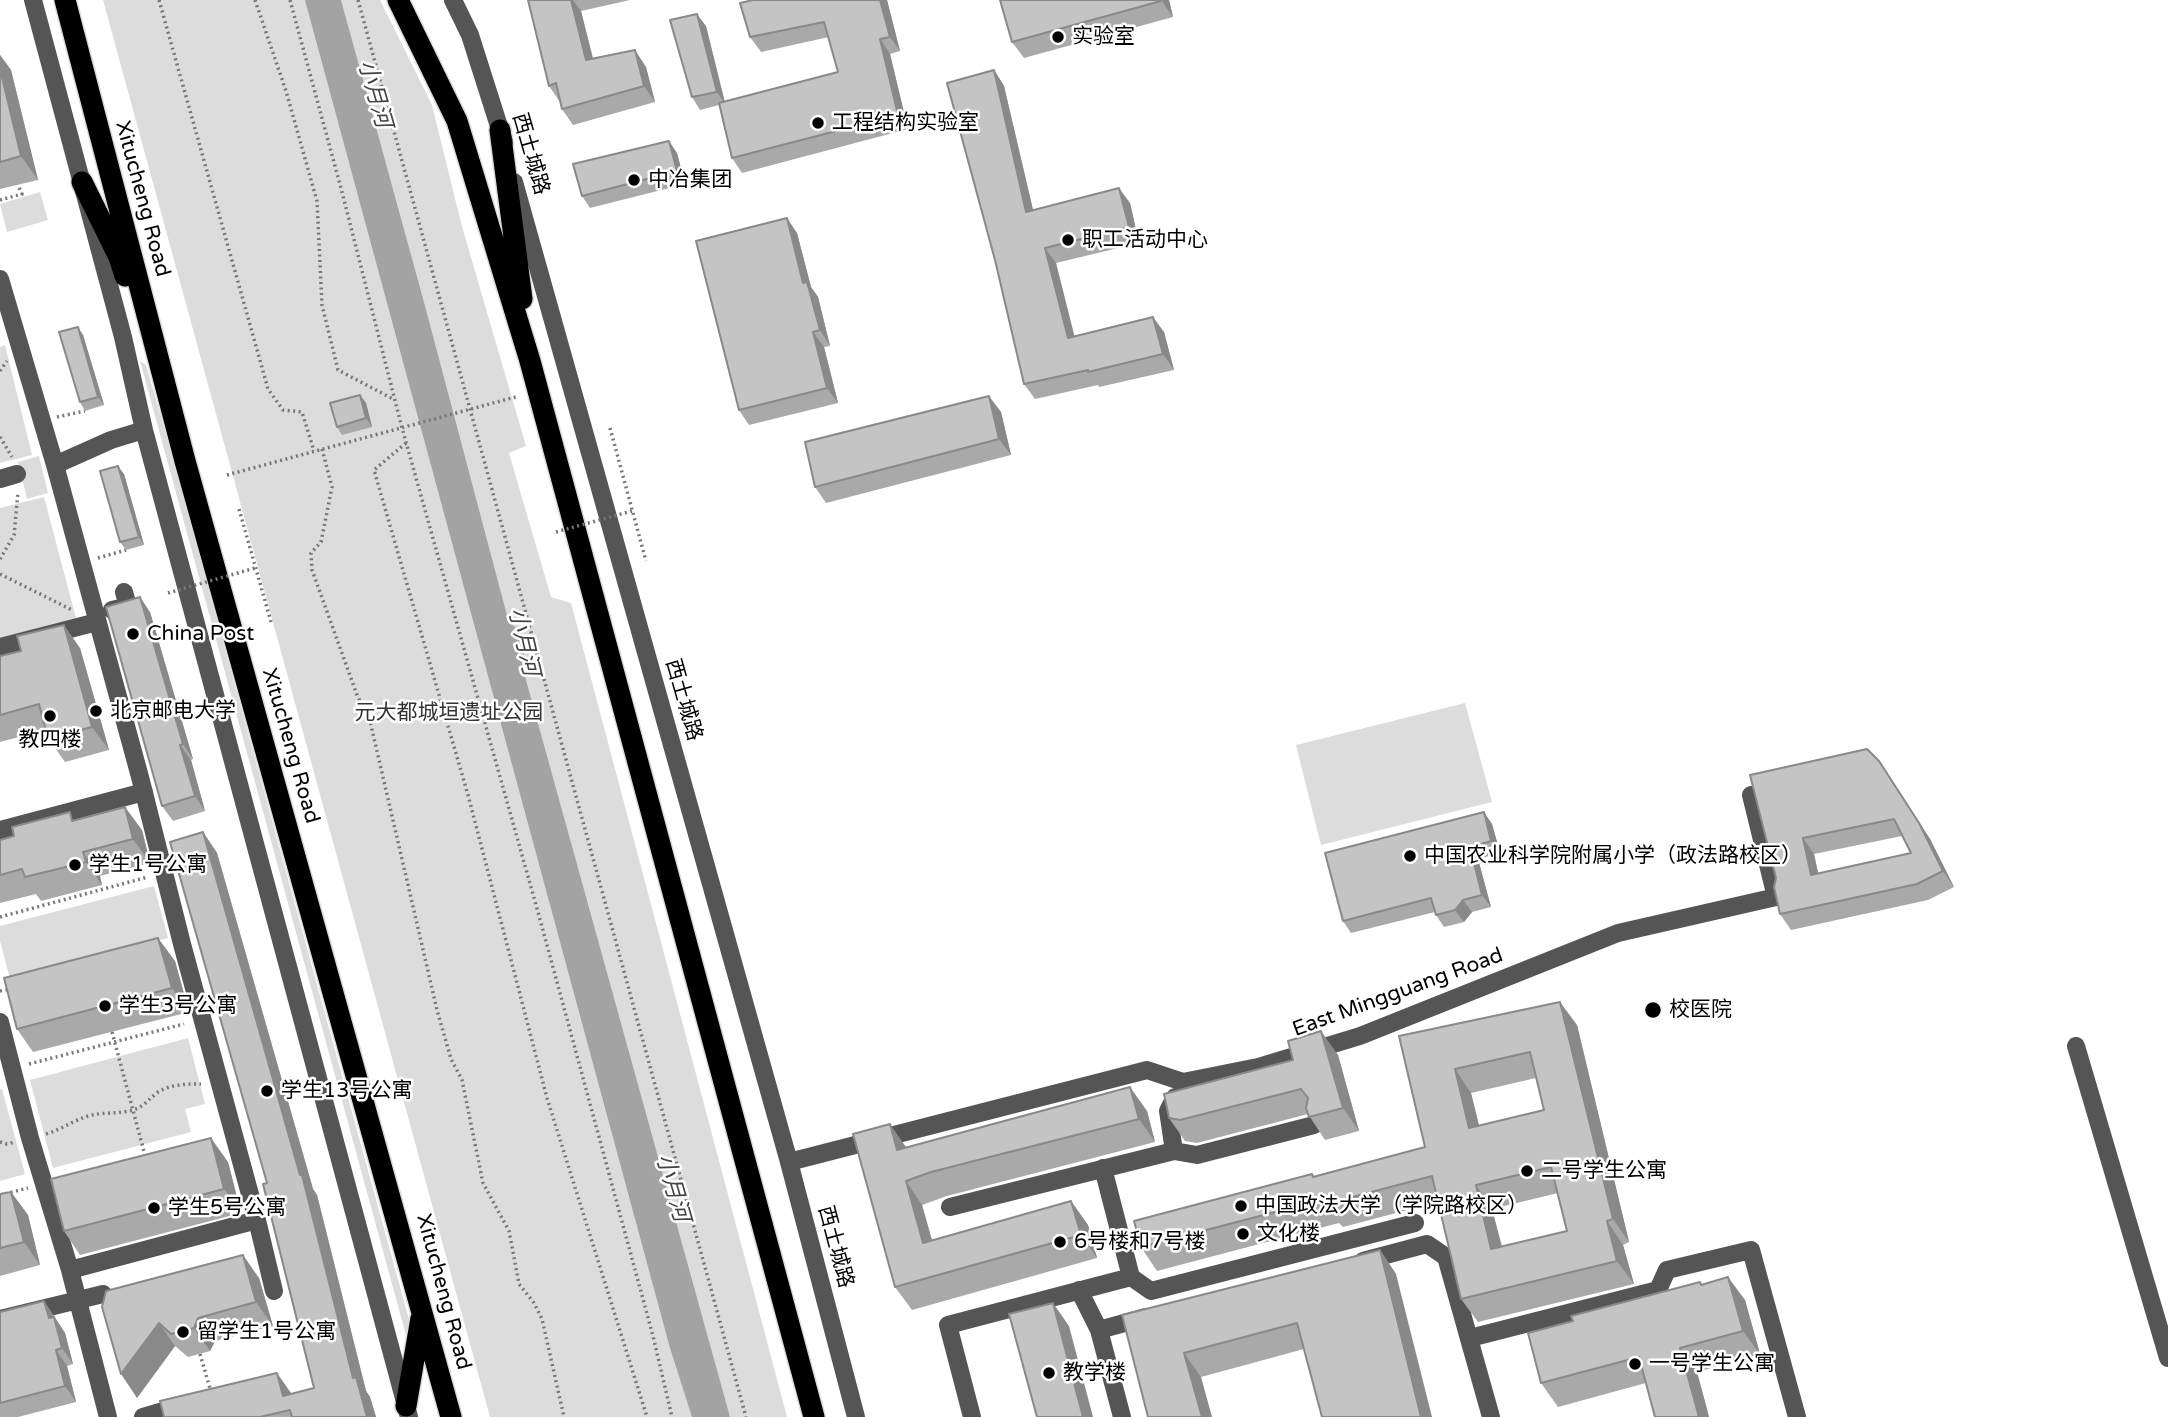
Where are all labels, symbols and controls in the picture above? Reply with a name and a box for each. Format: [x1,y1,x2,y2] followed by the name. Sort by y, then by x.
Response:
[1072,24,1135,50] place label: 实验室
[1050,29,1066,45] marker: 实验室
[351,57,397,131] water label: 小月河
[506,110,554,198] street label: 西土城路
[832,110,979,136] place label: 工程结构实验室
[810,115,826,131] marker: 工程结构实验室
[109,118,175,280] street label: Xitucheng Road
[648,167,732,193] place label: 中冶集团
[626,172,642,188] marker: 中冶集团
[1082,227,1208,253] place label: 职工活动中心
[1060,232,1076,248] marker: 职工活动中心
[502,605,544,679] water label: 小月河
[147,621,254,647] place label: China Post
[125,626,141,642] marker: China Post
[659,656,707,744] street label: 西土城路
[256,665,324,827] street label: Xitucheng Road
[110,698,236,724] place label: 北京邮电大学
[355,700,543,726] park label: 元大都城垣遗址公园
[88,703,104,719] marker: 北京邮电大学
[42,708,58,724] marker: 教四楼
[19,727,81,753] place label: 教四楼
[1424,843,1802,869] place label: 中国农业科学院附属小学（政法路校区）
[1402,848,1418,864] marker: 中国农业科学院附属小学（政法路校区）
[89,852,207,878] place label: 学生1号公寓
[67,857,83,873] marker: 学生1号公寓
[1289,943,1507,1043] street label: East Mingguang Road
[119,993,237,1019] place label: 学生3号公寓
[1669,997,1732,1023] place label: 校医院
[97,998,113,1014] marker: 学生3号公寓
[1643,1000,1663,1020] marker: 校医院
[281,1078,412,1104] place label: 学生13号公寓
[259,1083,275,1099] marker: 学生13号公寓
[649,1151,695,1225] water label: 小月河
[1541,1158,1667,1184] place label: 二号学生公寓
[1519,1163,1535,1179] marker: 二号学生公寓
[1255,1193,1528,1219] place label: 中国政法大学（学院路校区）
[168,1195,286,1221] place label: 学生5号公寓
[1233,1198,1249,1214] marker: 中国政法大学（学院路校区）
[146,1200,162,1216] marker: 学生5号公寓
[812,1203,858,1291] street label: 西土城路
[410,1211,476,1373] street label: Xitucheng Road
[1257,1221,1320,1247] place label: 文化楼
[1235,1226,1251,1242] marker: 文化楼
[1074,1229,1205,1255] place label: 6号楼和7号楼
[1052,1234,1068,1250] marker: 6号楼和7号楼
[197,1319,336,1345] place label: 留学生1号公寓
[175,1324,191,1340] marker: 留学生1号公寓
[1649,1351,1775,1377] place label: 一号学生公寓
[1627,1356,1643,1372] marker: 一号学生公寓
[1063,1360,1126,1386] place label: 教学楼
[1041,1365,1057,1381] marker: 教学楼

